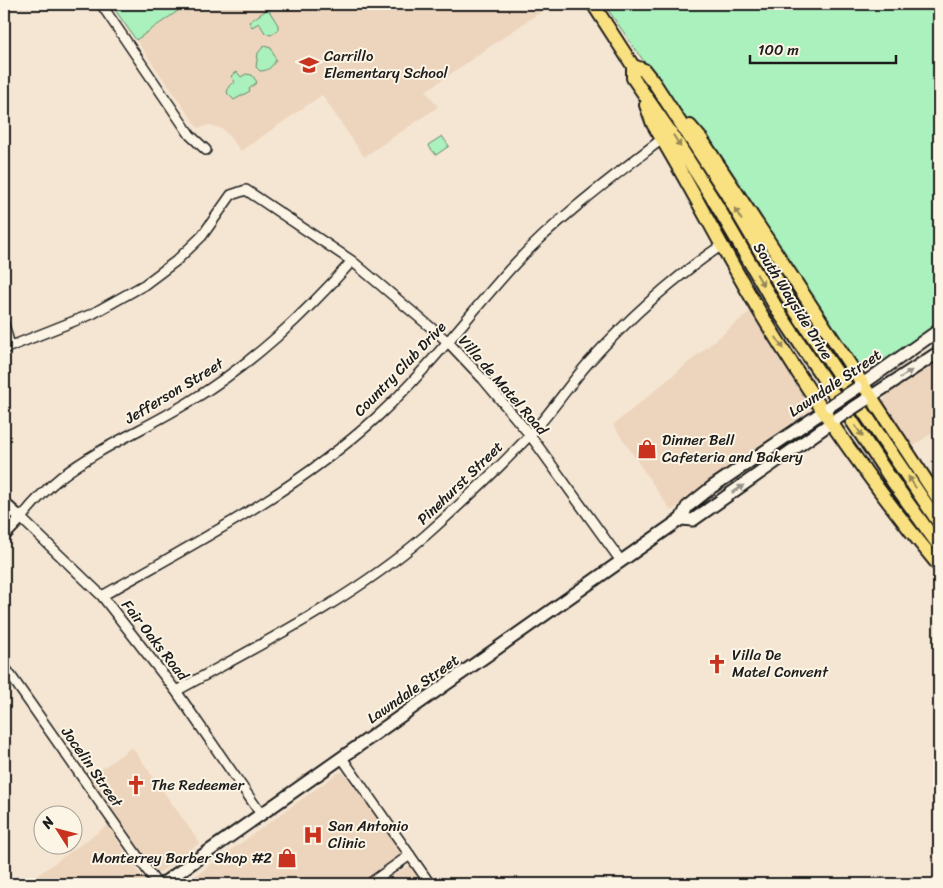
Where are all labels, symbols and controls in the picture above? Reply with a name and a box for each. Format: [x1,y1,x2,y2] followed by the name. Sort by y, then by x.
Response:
[750,32,897,64] scale bar
[758,37,799,63] text: 100 m
[324,43,449,86] place label: Carrillo Elementary School
[298,54,320,76] school or university icon: Carrillo Elementary School
[672,134,681,148] one-way arrow
[734,207,743,220] one-way arrow
[746,237,840,365] street label: South Wayside Drive
[756,274,765,287] one-way arrow
[347,315,453,423] street label: Country Club Drive
[452,329,555,442] street label: Villa de Matel Road
[775,337,785,350] one-way arrow
[783,342,887,424] street label: Lawndale Street
[119,351,229,431] street label: Jefferson Street
[900,370,913,379] one-way arrow
[854,424,864,438] one-way arrow
[662,427,803,470] place label: Dinner Bell Cafeteria and Bakery
[411,434,510,531] street label: Pinehurst Street
[636,438,658,460] shop icon: Dinner Bell Cafeteria and Bakery
[907,476,917,489] one-way arrow
[731,484,744,494] one-way arrow
[115,594,196,687] street label: Fair Oaks Road
[732,642,829,685] place label: Villa De Matel Convent
[361,647,465,731] street label: Lawndale Street
[706,653,728,675] church icon: Villa De Matel Convent
[54,720,130,814] street label: Jocelin Street
[151,772,245,798] place label: The Redeemer
[125,774,147,796] church icon: The Redeemer
[32,806,82,856] north arrow
[34,811,61,835] text: N
[328,813,409,856] place label: San Antonio Clinic
[302,824,324,846] hospital icon: San Antonio Clinic
[92,845,272,871] place label: Monterrey Barber Shop #2
[276,847,298,869] shop icon: Monterrey Barber Shop #2

